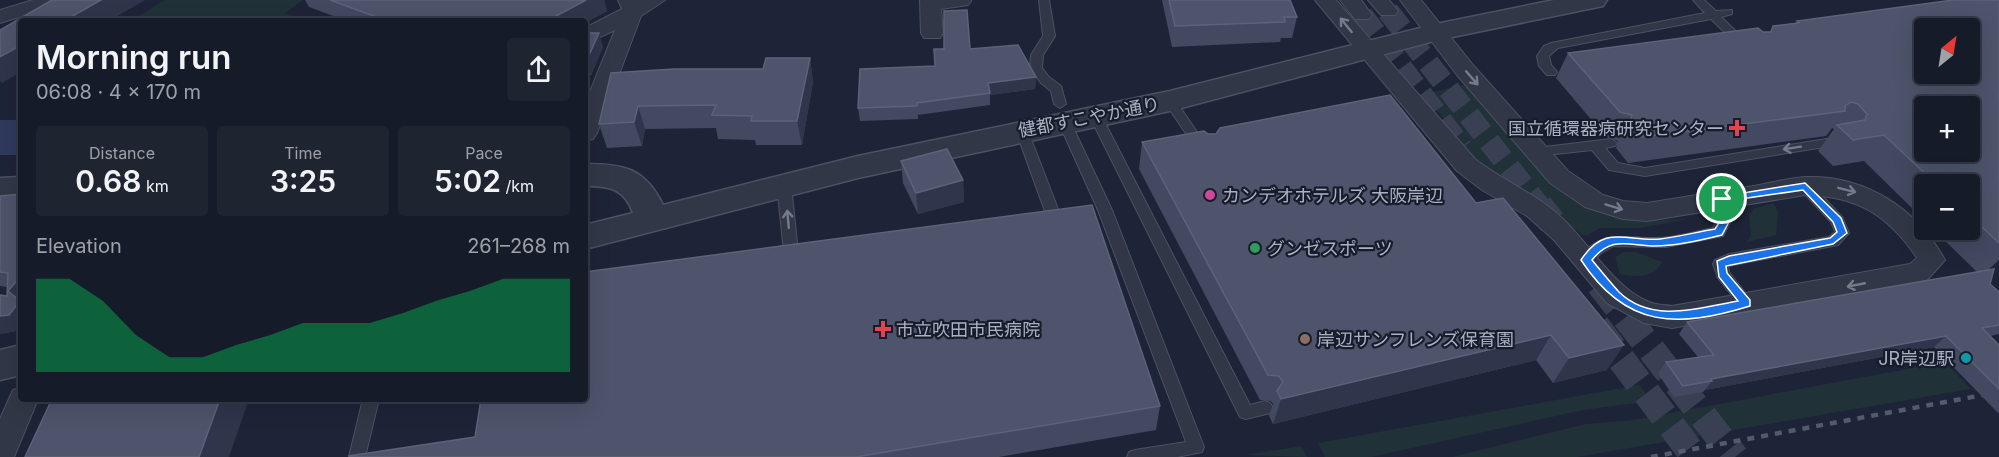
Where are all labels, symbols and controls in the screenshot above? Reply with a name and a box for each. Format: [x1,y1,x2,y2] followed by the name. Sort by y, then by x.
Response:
[1339,18,1352,34] one-way arrow
[1914,18,1980,84] north arrow
[1914,18,1980,240] map controls
[36,37,231,77] text: Morning run
[507,38,570,101] button: share
[1465,70,1479,85] one-way arrow
[36,80,201,104] text: 06:08 · 4 × 170 m
[1016,93,1162,141] street label: 健都すこやか通り
[1914,96,1980,162] button: +
[1508,118,1724,139] place label: 国立循環器病研究センター
[1728,119,1746,137] marker: 国立循環器病研究センター
[89,143,155,163] text: Distance
[284,143,322,163] text: Time
[465,143,503,163] text: Pace
[1783,143,1802,154] one-way arrow
[75,163,141,199] text: 0.68
[270,163,336,199] text: 3:25
[434,163,501,199] text: 5:02
[1696,173,1747,224] pin
[1914,174,1980,240] button: −
[141,176,169,196] text: km
[501,176,534,196] text: /km
[1705,182,1738,215] icon: arrive
[1838,184,1857,196] one-way arrow
[1222,185,1443,206] place label: カンデオホテルズ 大阪岸辺
[1203,188,1217,202] marker: カンデオホテルズ 大阪岸辺
[1604,202,1623,213] one-way arrow
[782,210,793,230] one-way arrow
[36,234,122,258] text: Elevation
[467,234,570,258] text: 261–268 m
[1267,238,1393,259] place label: グンゼスポーツ
[1248,241,1262,255] marker: グンゼスポーツ
[1847,280,1866,291] one-way arrow
[896,319,1040,340] place label: 市立吹田市民病院
[874,320,892,338] marker: 市立吹田市民病院
[1317,329,1514,350] place label: 岸辺サンフレンズ保育園
[1298,332,1312,346] marker: 岸辺サンフレンズ保育園
[1878,348,1954,369] place label: JR岸辺駅
[1959,351,1973,365] marker: JR岸辺駅

